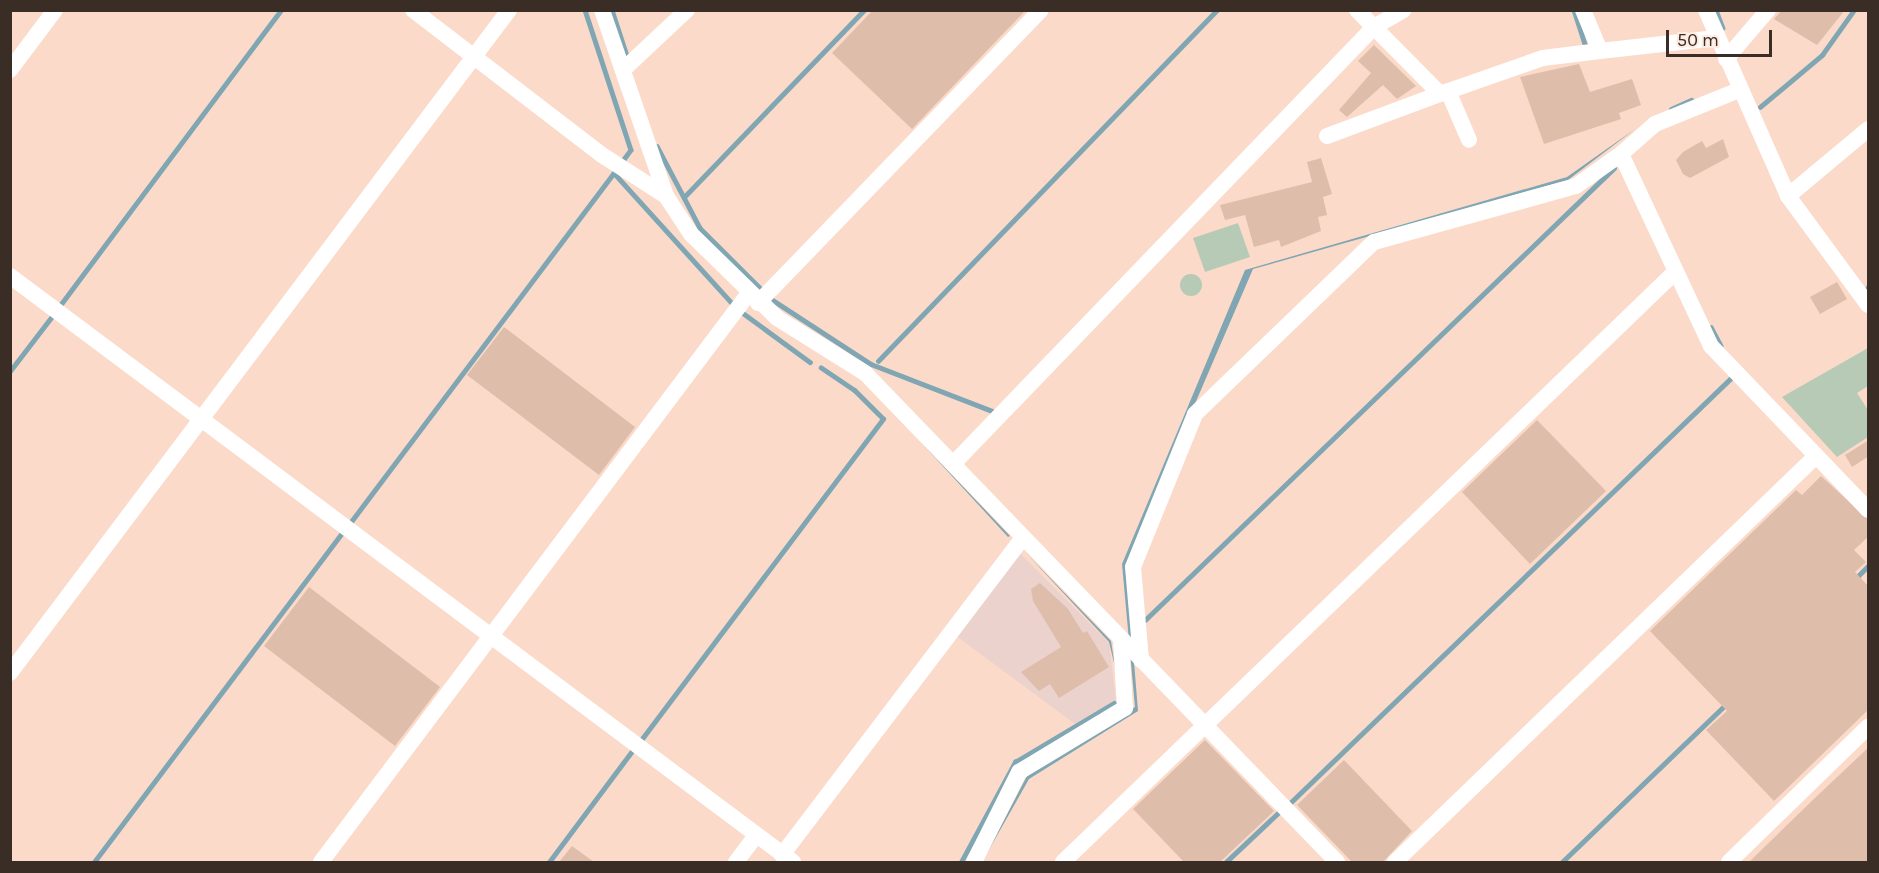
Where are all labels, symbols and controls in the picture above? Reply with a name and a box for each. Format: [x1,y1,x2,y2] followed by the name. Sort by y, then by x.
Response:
[1669,18,1776,56] scale bar
[1677,29,1719,51] text: 50 m

